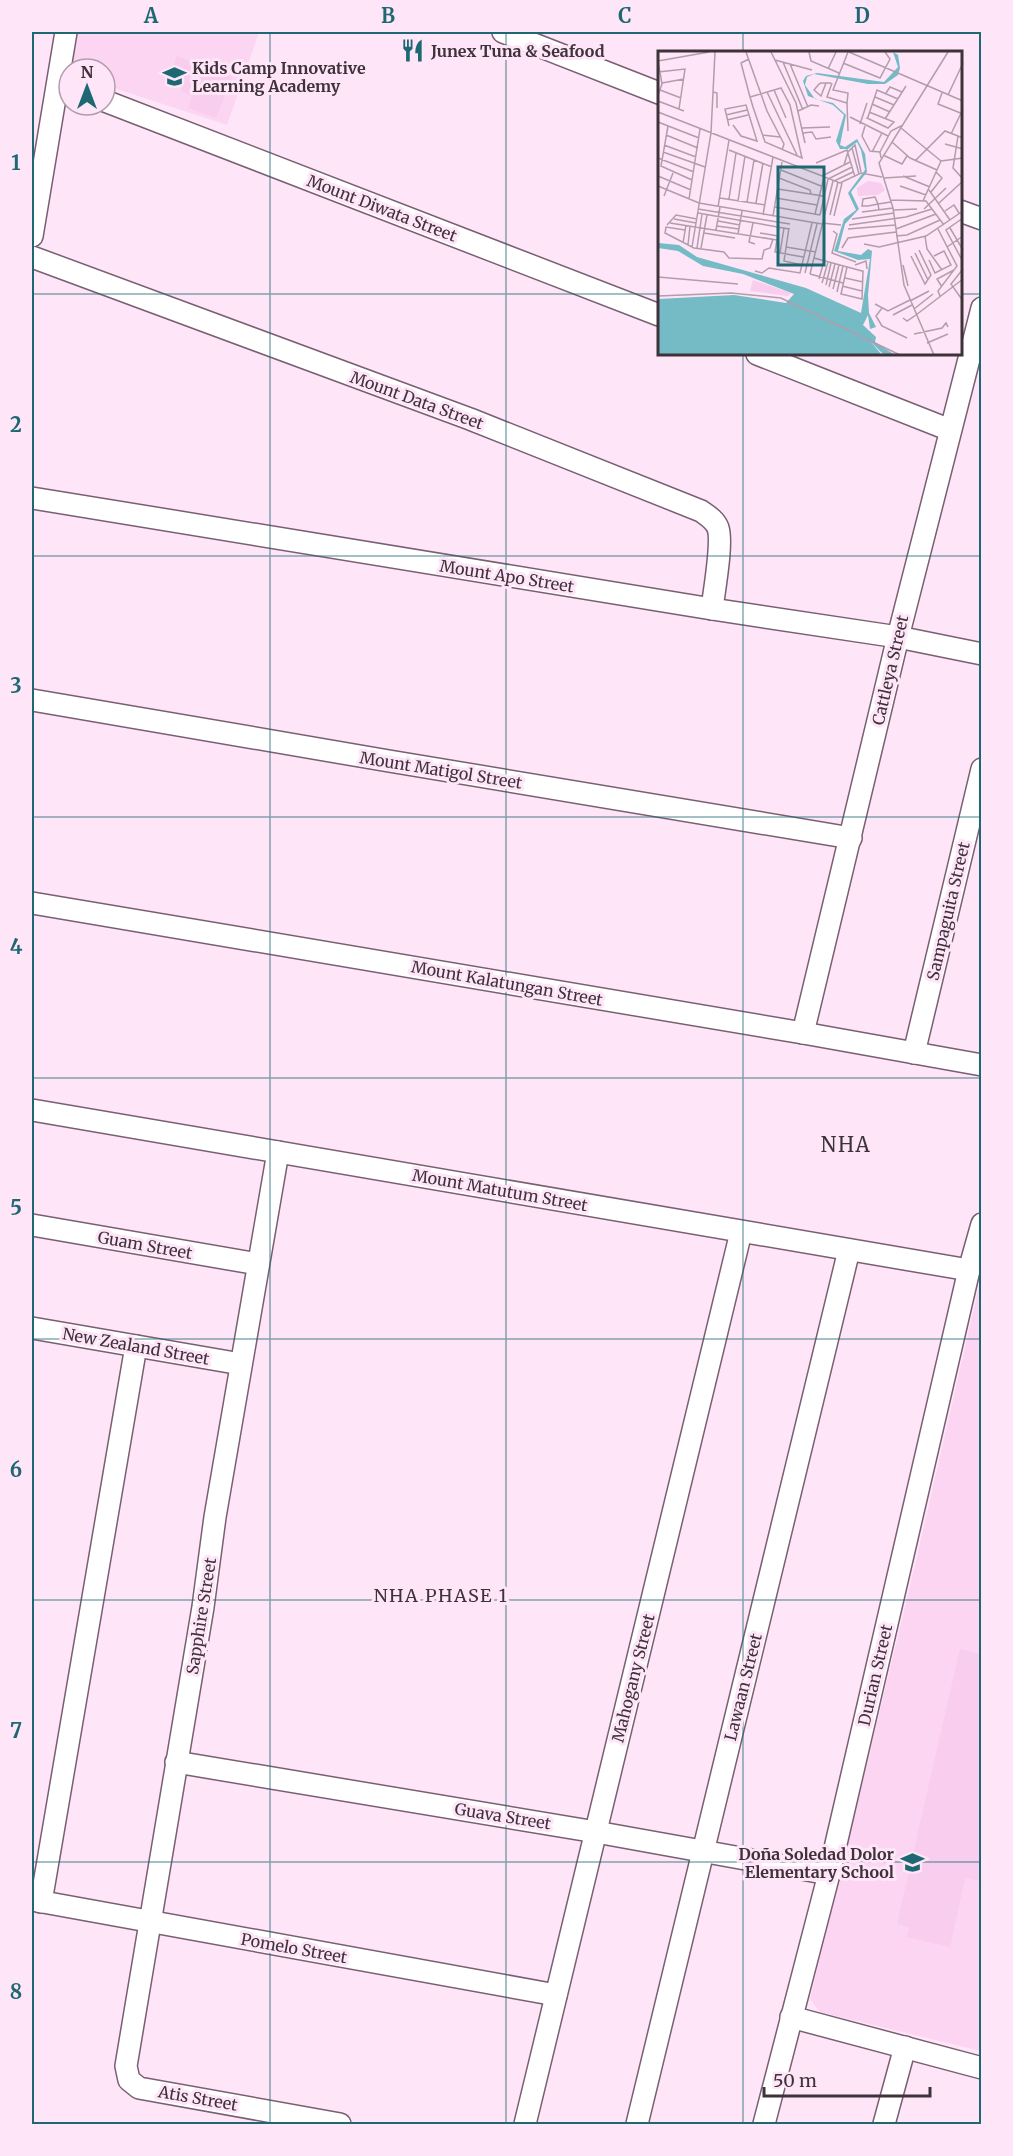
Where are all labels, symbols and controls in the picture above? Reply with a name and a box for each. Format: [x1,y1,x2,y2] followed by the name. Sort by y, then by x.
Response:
[143,3,159,28] text: A
[381,3,395,28] text: B
[618,3,632,28] text: C
[854,3,870,28] text: D
[400,38,426,64] restaurant icon: Junex Tuna & Seafood
[430,41,605,61] place label: Junex Tuna & Seafood
[658,51,962,356] inset map
[57,57,117,117] north arrow
[192,58,366,96] place label: Kids Camp Innovative Learning Academy
[81,62,94,82] text: N
[161,64,187,90] school or university icon: Kids Camp Innovative Learning Academy
[11,150,21,175] text: 1
[304,170,460,246] street label: Mount Diwata Street
[348,367,487,434] street label: Mount Data Street
[10,412,22,437] text: 2
[438,556,576,597] street label: Mount Apo Street
[868,612,913,727] street label: Cattleya Street
[10,673,22,698] text: 3
[358,747,524,793] street label: Mount Matigol Street
[922,839,974,982] street label: Sampaguita Street
[10,934,23,959] text: 4
[410,956,605,1010] street label: Mount Kalatungan Street
[821,1132,871,1157] district label: NHA
[411,1165,590,1215] street label: Mount Matutum Street
[10,1195,22,1220] text: 5
[96,1227,195,1263] street label: Guam Street
[61,1323,212,1369] street label: New Zealand Street
[10,1457,22,1482] text: 6
[182,1555,220,1676] street label: Sapphire Street
[374,1584,508,1607] district label: NHA PHASE 1
[607,1611,659,1744] street label: Mahogany Street
[854,1622,897,1728] street label: Durian Street
[720,1631,766,1743] street label: Lawaan Street
[10,1718,22,1743] text: 7
[453,1799,553,1834] street label: Guava Street
[738,1844,895,1882] place label: Doña Soledad Dolor Elementary School
[899,1850,925,1876] school or university icon: Doña Soledad Dolor Elementary School
[239,1929,349,1967] street label: Pomelo Street
[10,1979,22,2004] text: 8
[764,2060,930,2098] scale bar
[773,2069,817,2092] text: 50 m
[156,2081,240,2115] street label: Atis Street

